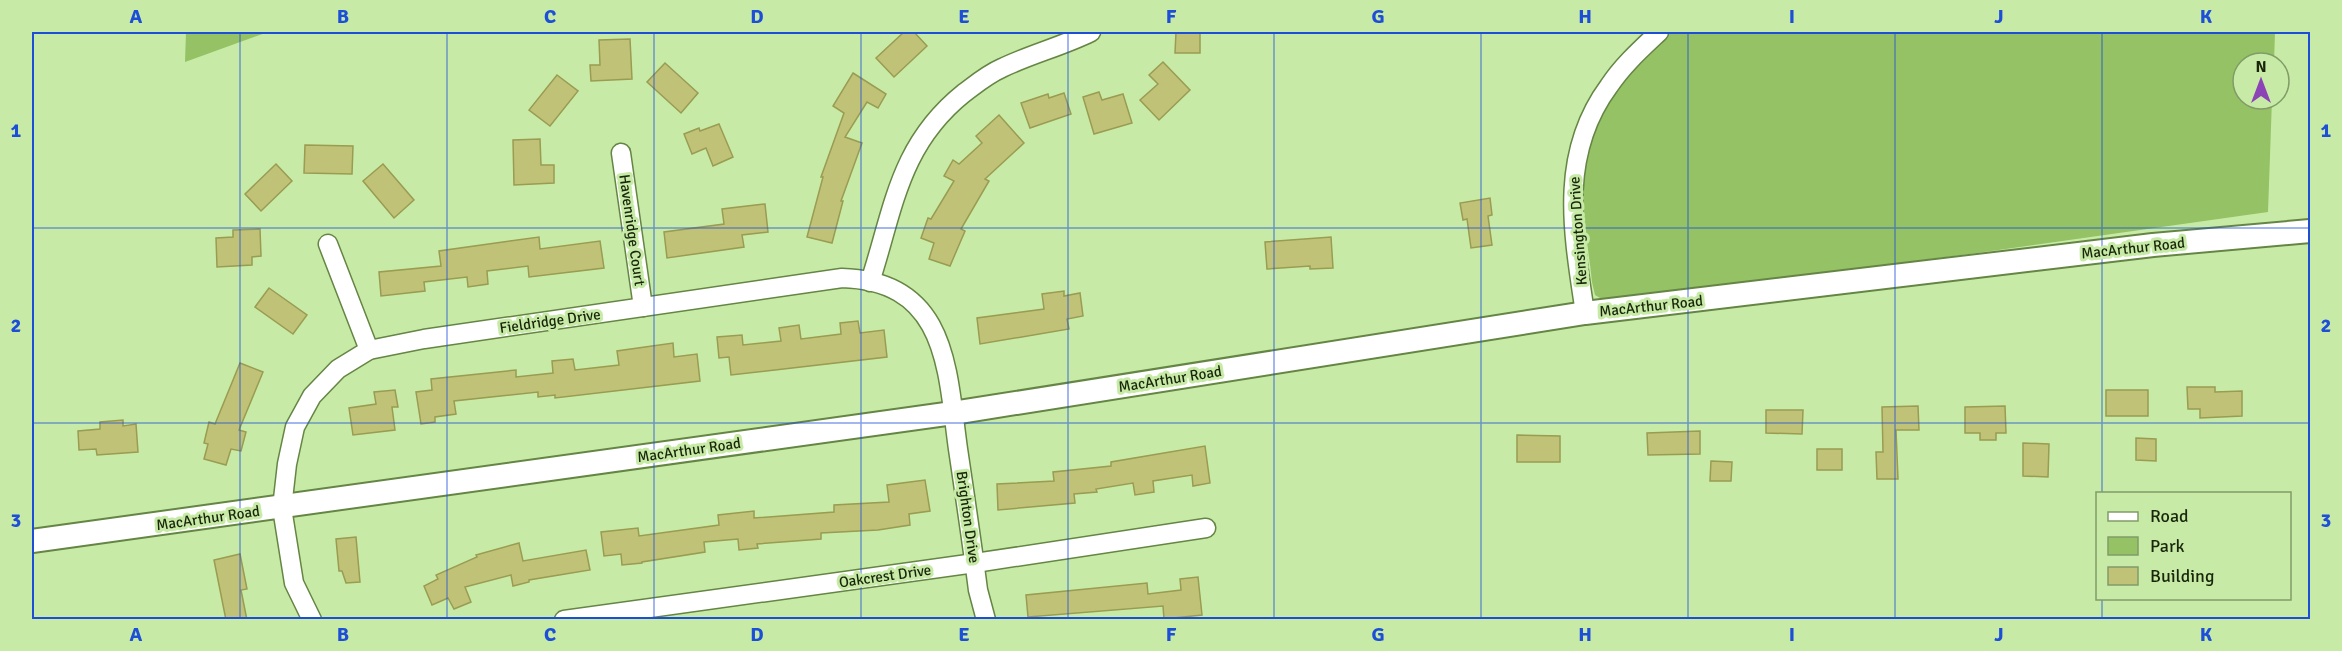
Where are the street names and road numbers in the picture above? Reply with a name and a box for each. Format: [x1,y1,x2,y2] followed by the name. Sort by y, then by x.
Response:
[615,173,649,287] street label: Havenridge Court
[1565,176,1591,286] street label: Kensington Drive
[2080,234,2186,262] street label: MacArthur Road
[1598,292,1704,320] street label: MacArthur Road
[498,305,602,337] street label: Fieldridge Drive
[1117,362,1223,396] street label: MacArthur Road
[636,434,742,466] street label: MacArthur Road
[953,470,983,564] street label: Brighton Drive
[155,502,261,534] street label: MacArthur Road
[838,561,932,591] street label: Oakcrest Drive

